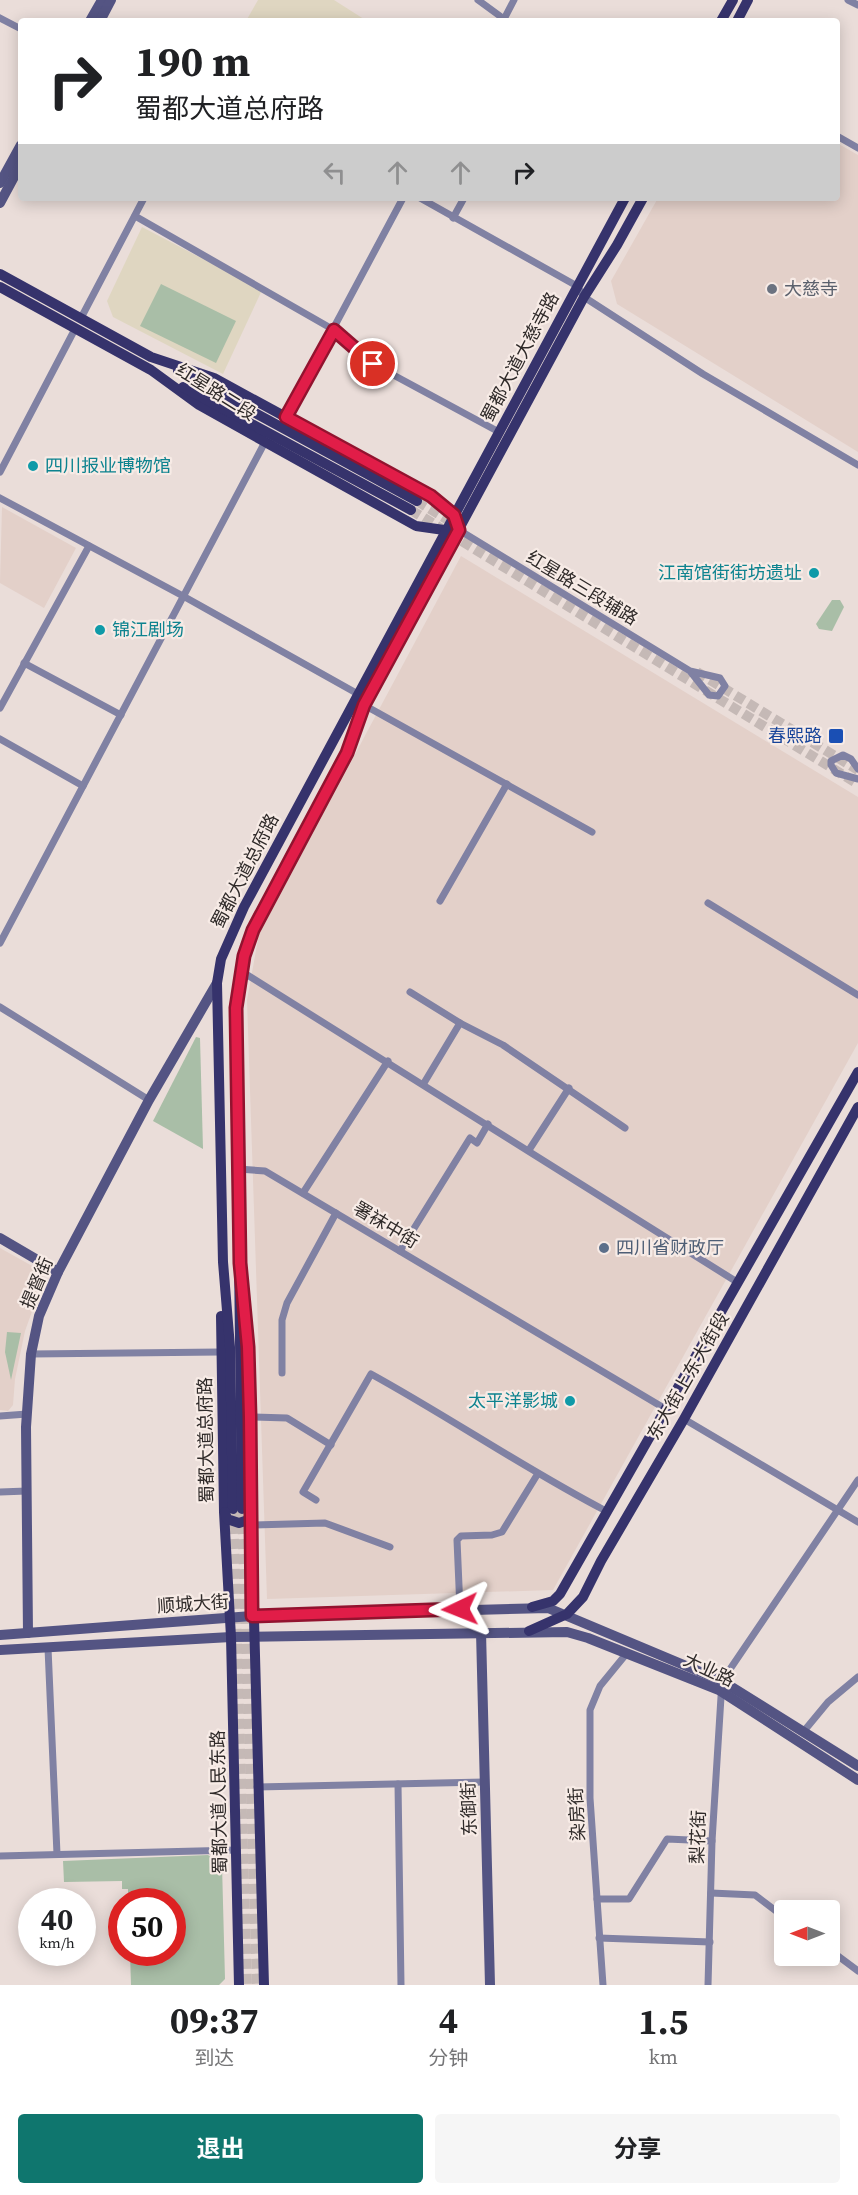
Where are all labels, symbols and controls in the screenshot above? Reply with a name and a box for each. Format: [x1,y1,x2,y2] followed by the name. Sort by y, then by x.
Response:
[135,32,250,90] text: 190 m
[36,42,114,120] icon: right
[135,90,324,127] text: 蜀都大道总府路
[318,156,351,189] icon: left
[381,156,414,189] icon: ahead
[444,156,477,189] icon: ahead
[507,156,540,189] icon: right
[784,276,838,301] place label: 大慈寺
[765,282,779,296] marker: 大慈寺
[475,287,564,426] street label: 蜀都大道大慈寺路
[347,338,398,389] pin
[356,347,389,380] icon: arrive
[171,357,261,426] street label: 红星路二段
[45,453,171,478] place label: 四川报业博物馆
[26,459,40,473] marker: 四川报业博物馆
[522,544,643,631] street label: 红星路三段辅路
[658,560,802,585] place label: 江南馆街街坊遗址
[807,566,821,580] marker: 江南馆街街坊遗址
[112,617,184,642] place label: 锦江剧场
[93,623,107,637] marker: 锦江剧场
[768,723,822,748] place label: 春熙路
[827,727,845,745] marker: 春熙路
[205,809,284,933] street label: 蜀都大道总府路
[349,1195,424,1254] street label: 署袜中街
[616,1235,724,1260] place label: 四川省财政厅
[597,1241,611,1255] marker: 四川省财政厅
[14,1253,59,1313] street label: 提督街
[641,1307,734,1444] street label: 东大街上东大街段
[192,1377,219,1503] street label: 蜀都大道总府路
[468,1388,558,1413] place label: 太平洋影城
[563,1394,577,1408] marker: 太平洋影城
[428,1577,492,1641] position arrow
[156,1589,230,1618] street label: 顺城大街
[679,1647,739,1692] street label: 大业路
[205,1730,232,1874] street label: 蜀都大道人民东路
[455,1782,482,1836] street label: 东御街
[563,1786,590,1842] street label: 染房街
[684,1810,711,1864] street label: 梨花街
[108,1888,186,1966] speed limit sign: 50
[41,1899,73,1940] text: 40
[774,1900,840,1966] north arrow
[774,1900,840,1966] map controls
[39,1932,75,1953] text: km/h
[170,1996,259,2045] text: 09:37
[439,1996,458,2045] text: 4
[638,1997,688,2046] text: 1.5
[649,2043,678,2071] text: km
[194,2044,234,2072] text: 到达
[429,2044,469,2072] text: 分钟
[18,2114,423,2183] button: 退出
[435,2114,840,2183] button: 分享

